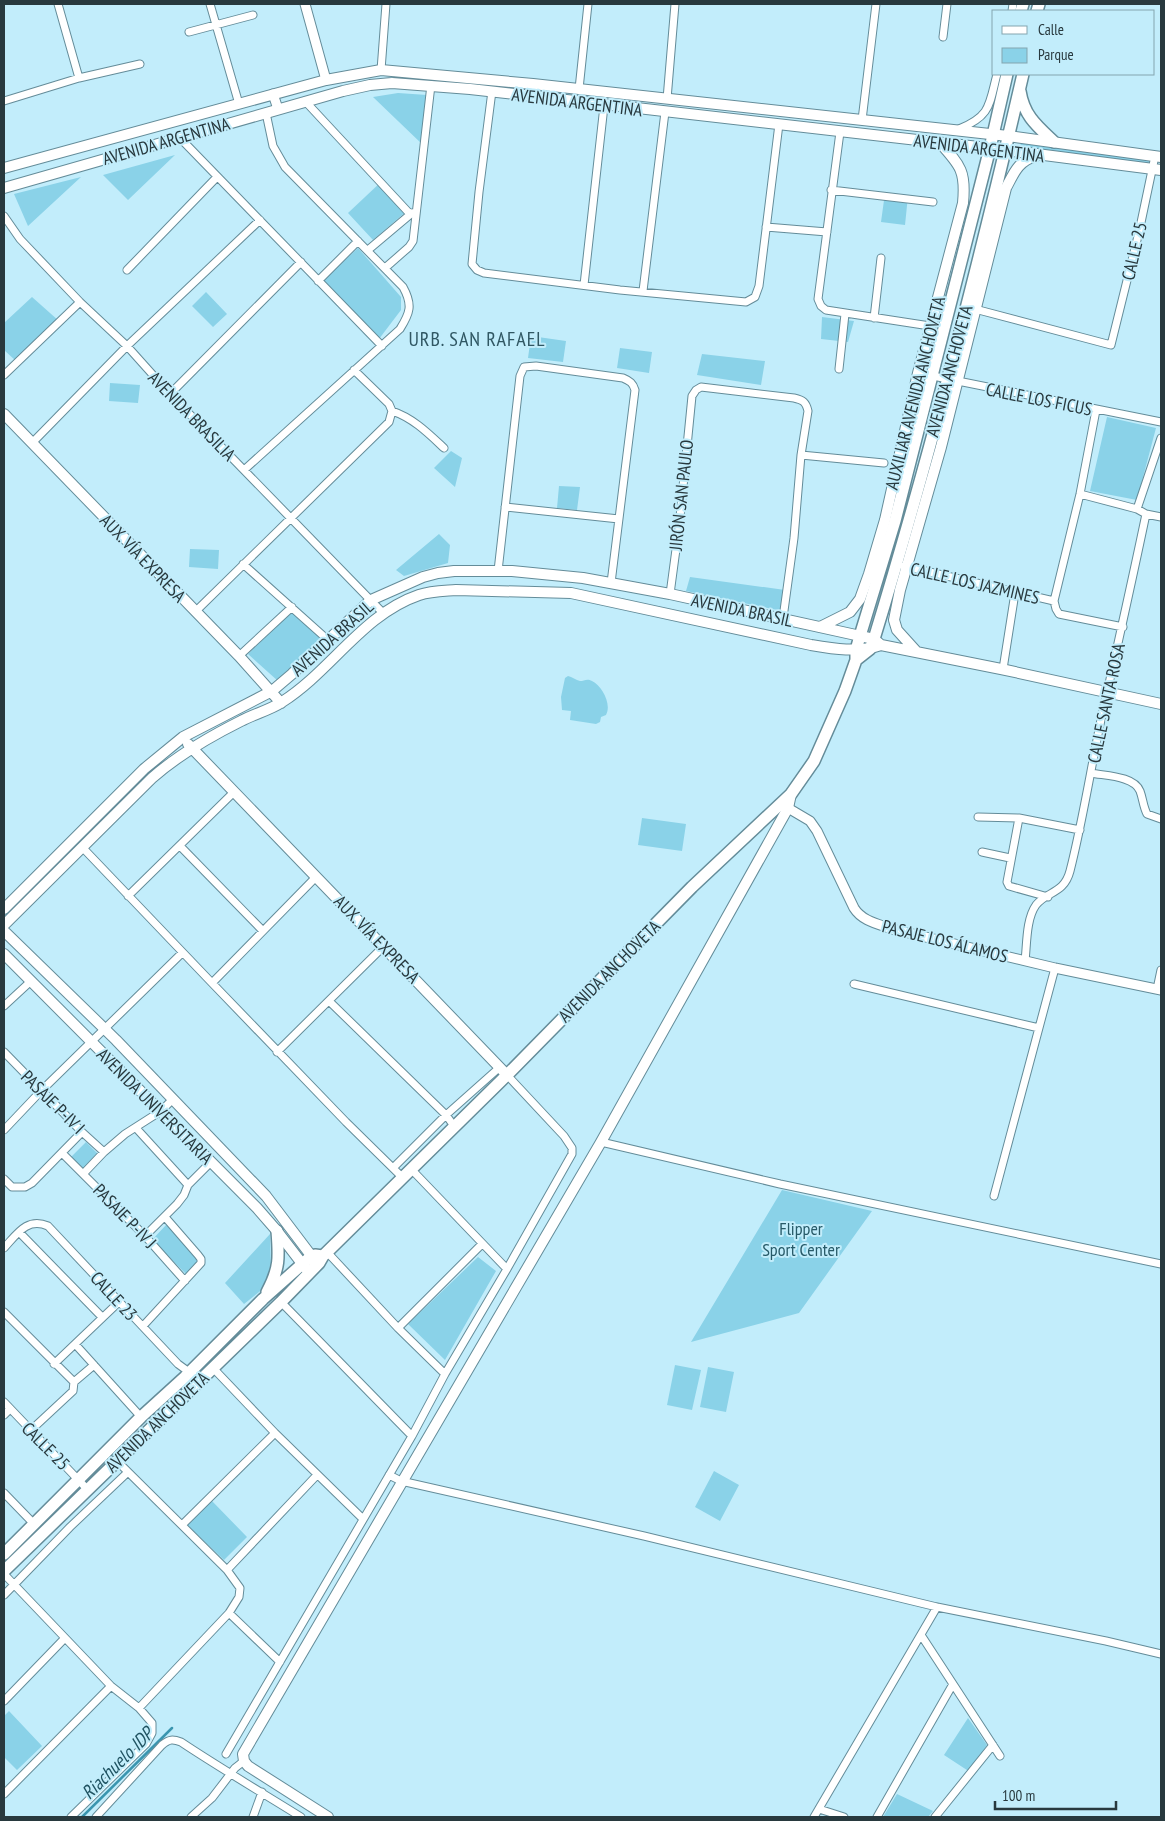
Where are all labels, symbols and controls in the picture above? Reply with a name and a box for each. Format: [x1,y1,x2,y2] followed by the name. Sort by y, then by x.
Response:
[992,10,1155,75] legend
[1038,20,1064,39] text: Calle
[1038,45,1074,64] text: Parque
[510,83,644,121] street label: AVENIDA ARGENTINA
[100,112,233,170] street label: AVENIDA ARGENTINA
[912,129,1046,167] street label: AVENIDA ARGENTINA
[1116,220,1152,282] street label: CALLE 25
[880,293,950,492] street label: AUXILIAR AVENIDA ANCHOVETA
[920,302,978,439] street label: AVENIDA ANCHOVETA
[408,326,546,352] district label: URB. SAN RAFAEL
[143,366,241,466] street label: AVENIDA BRASILIA
[984,377,1094,421] street label: CALLE LOS FICUS
[664,438,698,552] street label: JIRÓN SAN PAULO
[95,509,191,607] street label: AUX. VÍA EXPRESA
[908,557,1042,609] street label: CALLE LOS JAZMINES
[689,588,795,632] street label: AVENIDA BRASIL
[286,595,378,681] street label: AVENIDA BRASIL
[1082,641,1130,765] street label: CALLE SANTA ROSA
[329,890,425,988] street label: AUX. VÍA EXPRESA
[880,914,1011,968] street label: PASAJE LOS ÁLAMOS
[553,915,665,1027] street label: AVENIDA ANCHOVETA
[92,1043,218,1169] street label: AVENIDA UNIVERSITARIA
[16,1065,90,1139] street label: PASAJE P-IV I
[88,1179,162,1253] street label: PASAJE P-IV J
[762,1217,840,1261] park label: Flipper Sport Center
[85,1267,143,1325] street label: CALLE 23
[100,1366,214,1477] street label: AVENIDA ANCHOVETA
[17,1417,75,1475] street label: CALLE 25
[76,1720,160,1804] water label: Riachuelo IDP
[995,1778,1116,1810] scale bar
[1002,1786,1035,1805] text: 100 m

